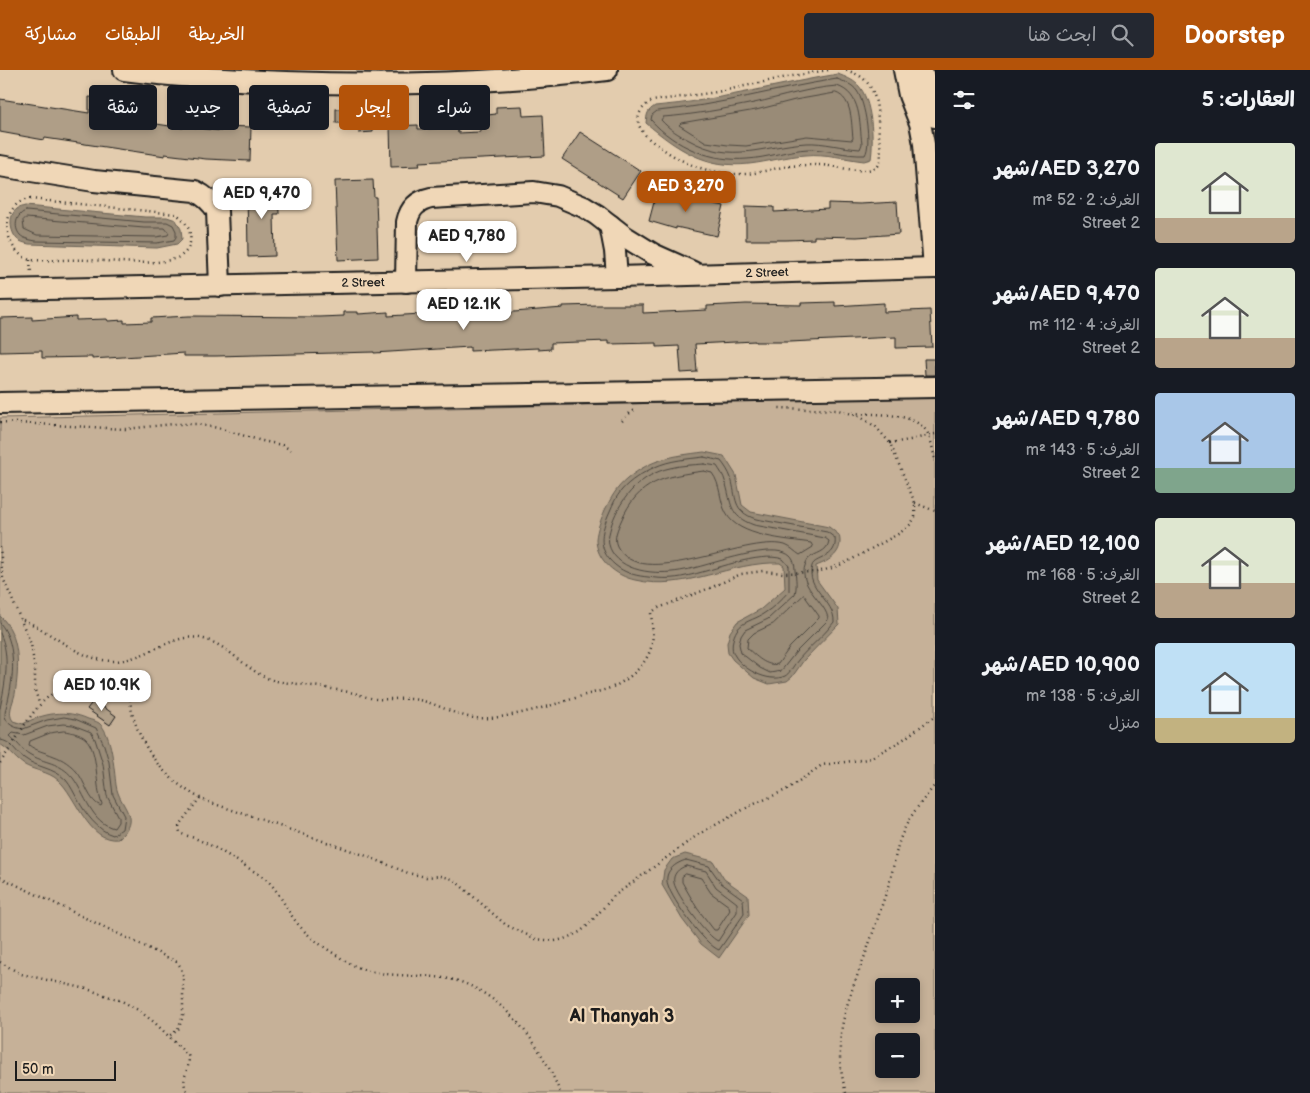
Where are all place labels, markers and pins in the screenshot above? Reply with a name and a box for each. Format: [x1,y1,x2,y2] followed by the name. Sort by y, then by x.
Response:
[629,170,743,213] pin: AED 3,270
[205,178,319,220] pin: AED 9,470
[410,220,524,263] pin: AED 9,780
[407,288,521,331] pin: AED 12.1K
[45,670,159,712] pin: AED 10.9K

